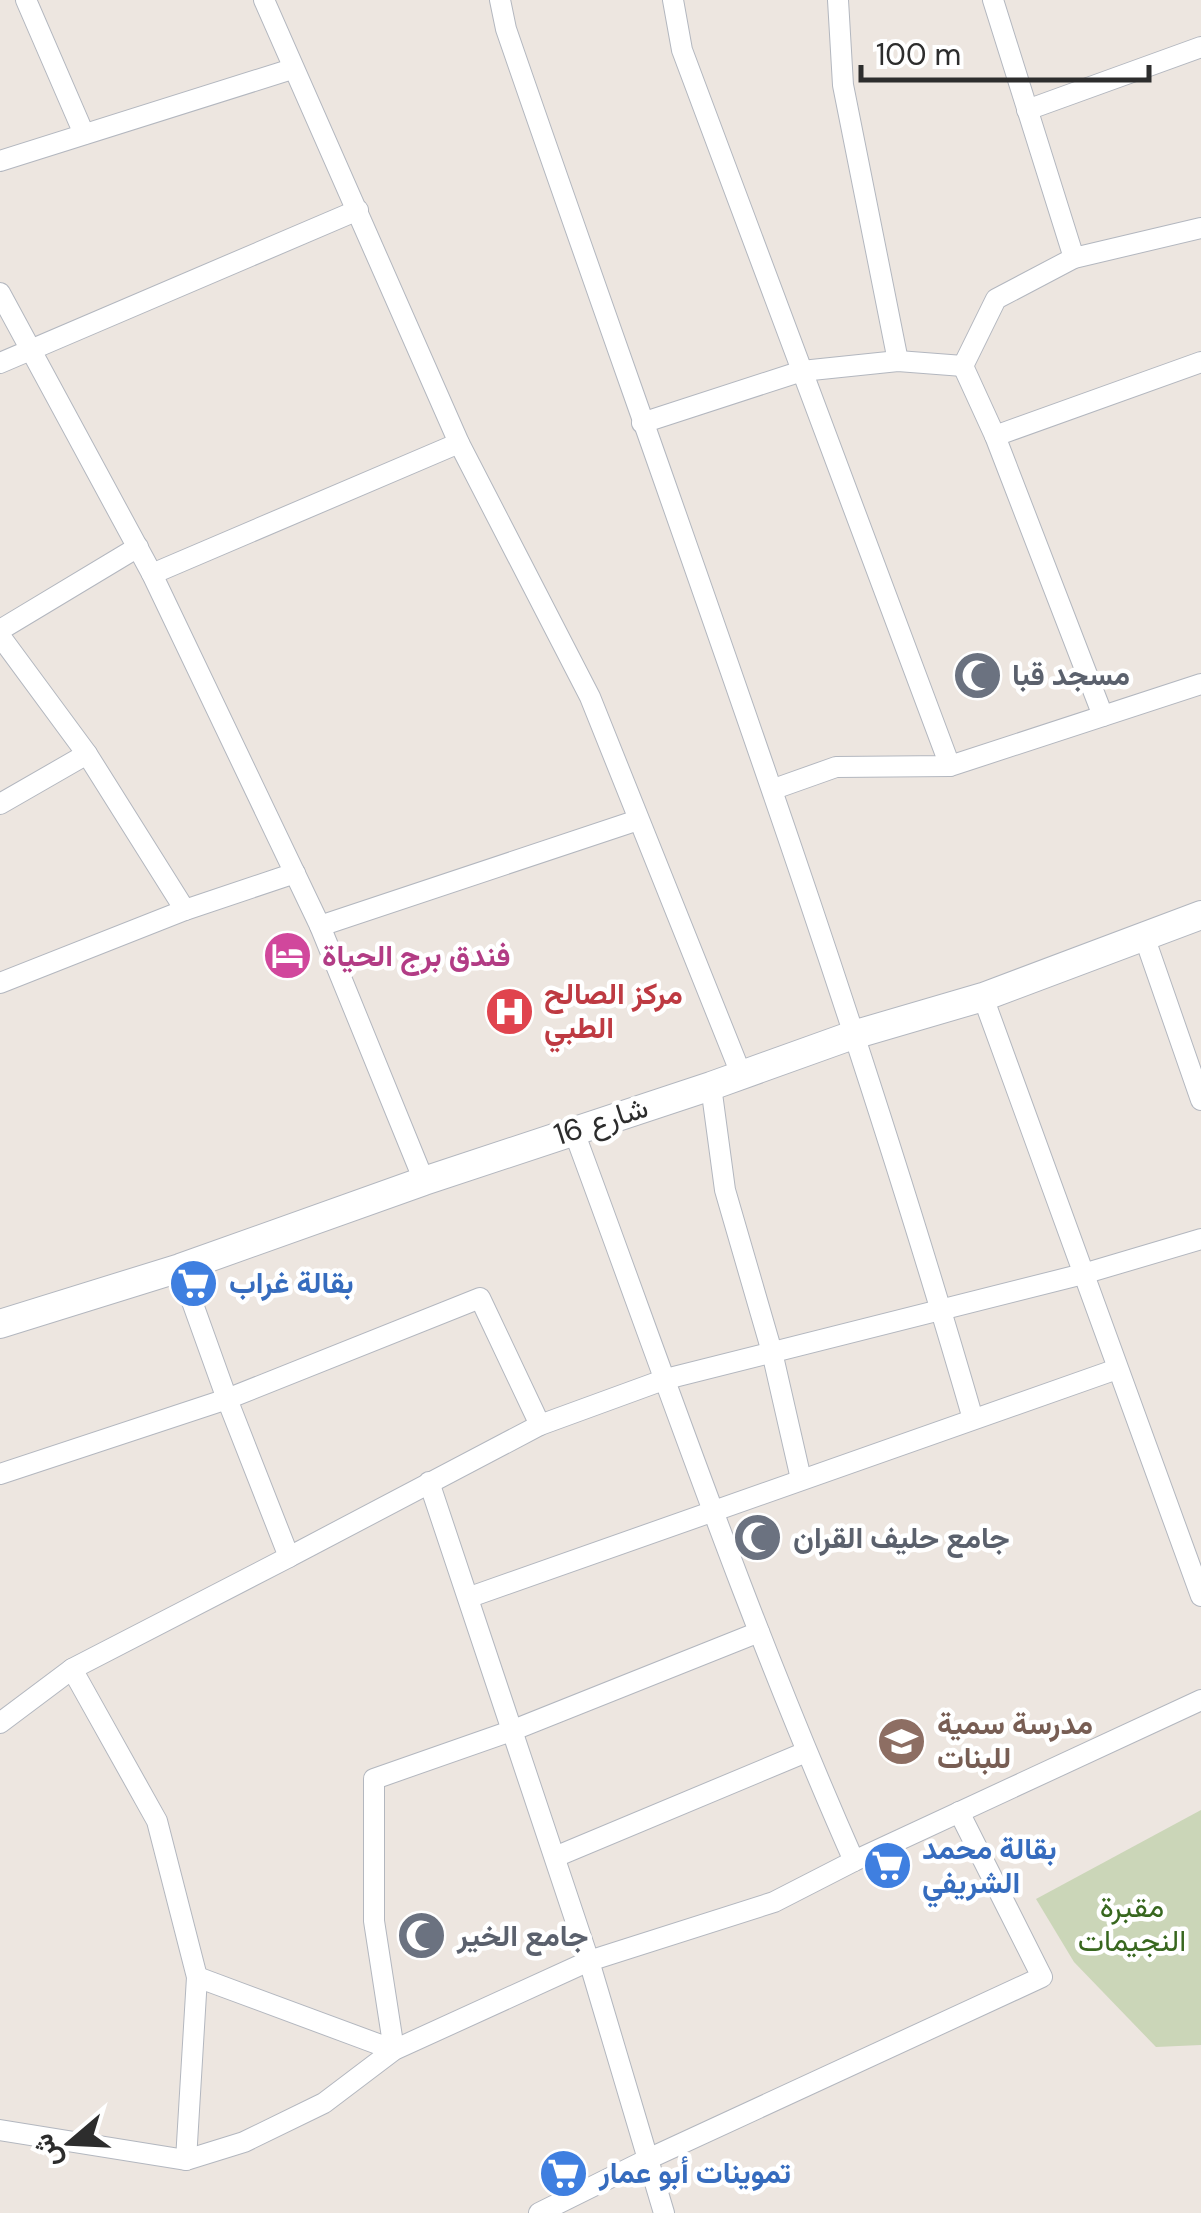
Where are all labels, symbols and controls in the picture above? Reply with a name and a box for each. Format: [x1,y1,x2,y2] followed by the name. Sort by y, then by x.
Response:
[861,20,1148,82] scale bar
[876,35,961,74] text: 100 m
[951,649,1003,701] mosque icon: مسجد قبا
[1012,655,1130,694] place label: مسجد قبا
[261,930,313,982] hotel icon: فندق برج الحياة
[322,936,511,976] place label: فندق برج الحياة
[544,974,683,1053] place label: مركز الصالح الطبي
[483,985,535,1037] hospital icon: مركز الصالح الطبي
[549,1087,653,1155] street label: شارع 16
[168,1257,220,1309] supermarket icon: بقالة غراب
[229,1263,354,1302] place label: بقالة غراب
[732,1512,784,1564] mosque icon: جامع حليف القران
[793,1518,1010,1558] place label: جامع حليف القران
[937,1704,1093,1777] place label: مدرسة سمية للبنات
[876,1715,928,1767] school or university icon: مدرسة سمية للبنات
[922,1829,1057,1908] place label: بقالة محمد الشريفي
[861,1840,913,1892] supermarket icon: بقالة محمد الشريفي
[1078,1887,1186,1960] park label: مقبرة النجيمات
[396,1910,448,1962] mosque icon: جامع الخير
[456,1916,588,1956] place label: جامع الخير
[20,2093,120,2193] north arrow
[24,2129,70,2173] text: ش
[538,2147,590,2199] supermarket icon: تموينات أبو عمار
[598,2153,791,2192] place label: تموينات أبو عمار

